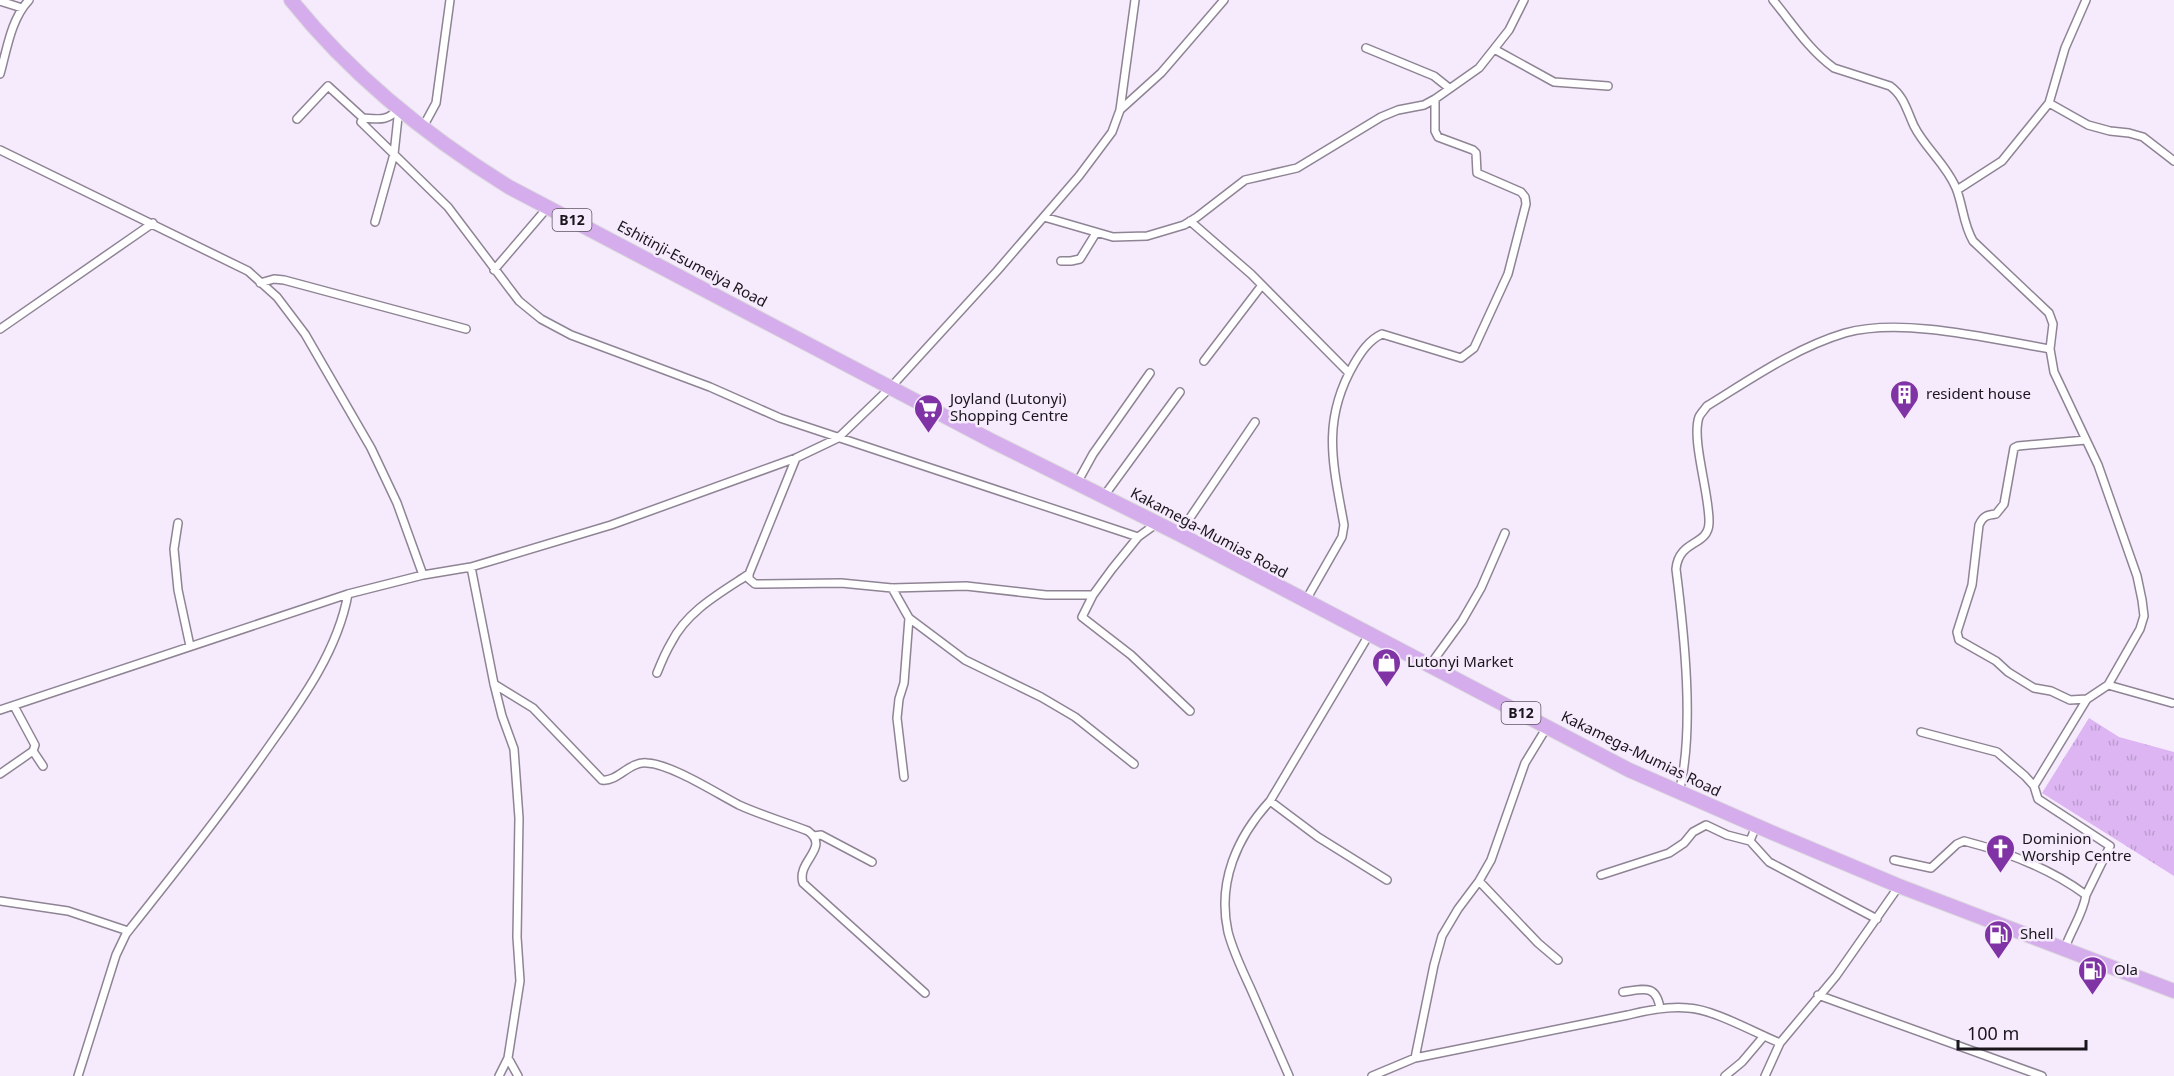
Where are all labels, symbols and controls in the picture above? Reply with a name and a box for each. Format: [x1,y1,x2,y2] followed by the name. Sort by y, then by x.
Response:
[552,209,592,231] road number: B12
[614,215,771,311] street label: Eshitinji-Esumeiya Road
[1889,378,1921,420] building icon: resident house
[1926,383,2031,403] place label: resident house
[948,388,1068,425] place label: Joyland (Lutonyi) Shopping Centre
[913,392,945,434] supermarket icon: Joyland (Lutonyi) Shopping Centre
[1127,482,1292,582] street label: Kakamega-Mumias Road
[1370,646,1402,688] shop icon: Lutonyi Market
[1407,651,1514,671] place label: Lutonyi Market
[1502,702,1540,724] road number: B12
[1558,706,1725,801] street label: Kakamega-Mumias Road
[2022,828,2131,865] place label: Dominion Worship Centre
[1985,832,2017,874] church icon: Dominion Worship Centre
[1983,918,2015,960] fuel station icon: Shell
[2020,923,2054,943] place label: Shell
[2077,954,2109,996] fuel station icon: Ola
[2114,959,2138,979] place label: Ola
[1958,1013,2086,1051] scale bar
[1967,1021,2019,1045] text: 100 m

